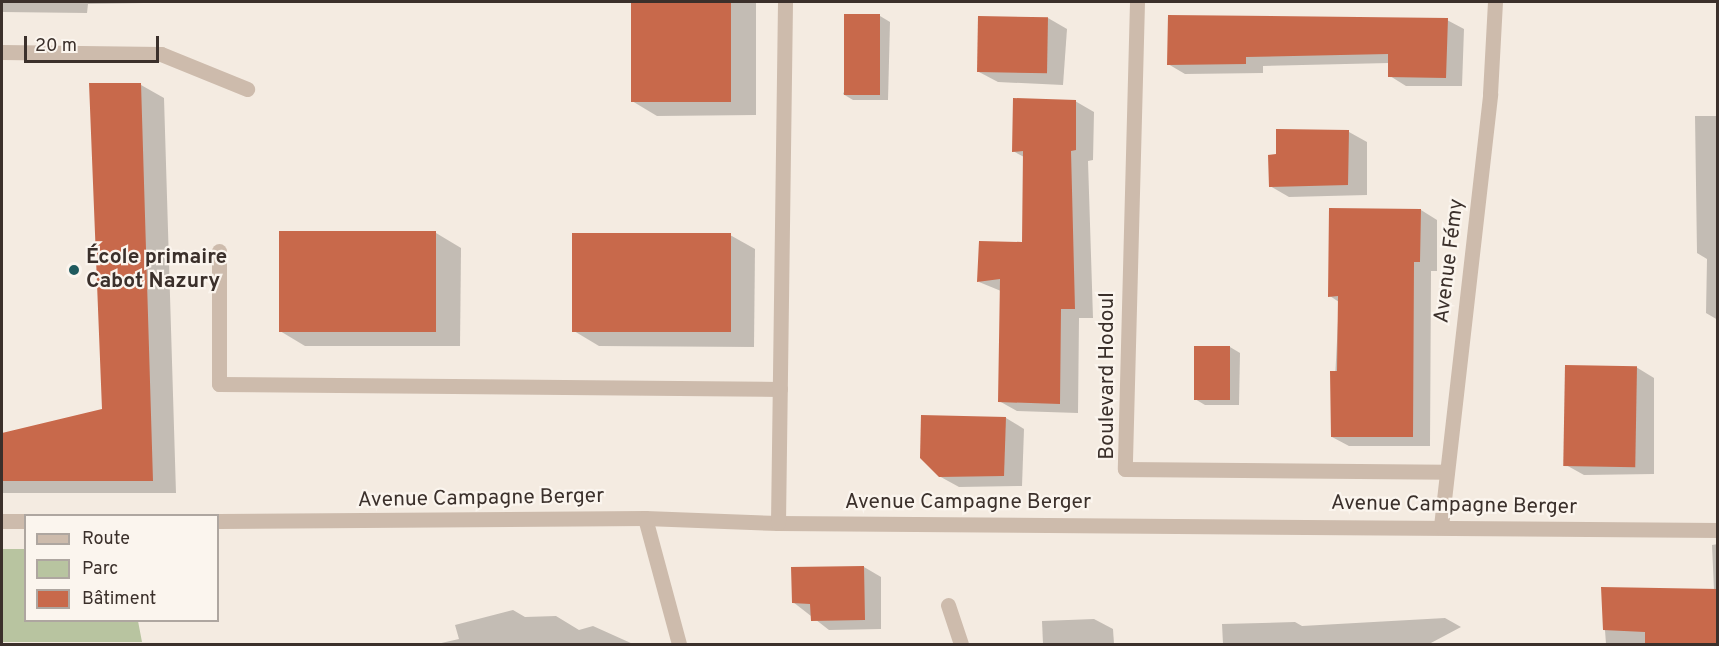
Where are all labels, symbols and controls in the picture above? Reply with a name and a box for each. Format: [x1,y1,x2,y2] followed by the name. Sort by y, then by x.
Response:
[27,24,162,62] scale bar
[35,35,77,58] text: 20 m
[1430,197,1470,325] street label: Avenue Fémy
[86,245,227,295] place label: École primaire Cabot Nazury
[67,263,81,277] marker: École primaire Cabot Nazury
[1095,292,1121,460] street label: Boulevard Hodoul
[358,484,604,514] street label: Avenue Campagne Berger
[845,490,1091,516] street label: Avenue Campagne Berger
[1331,491,1577,521] street label: Avenue Campagne Berger
[24,514,219,622] legend
[82,528,130,551] text: Route
[82,558,118,581] text: Parc
[82,588,156,611] text: Bâtiment

